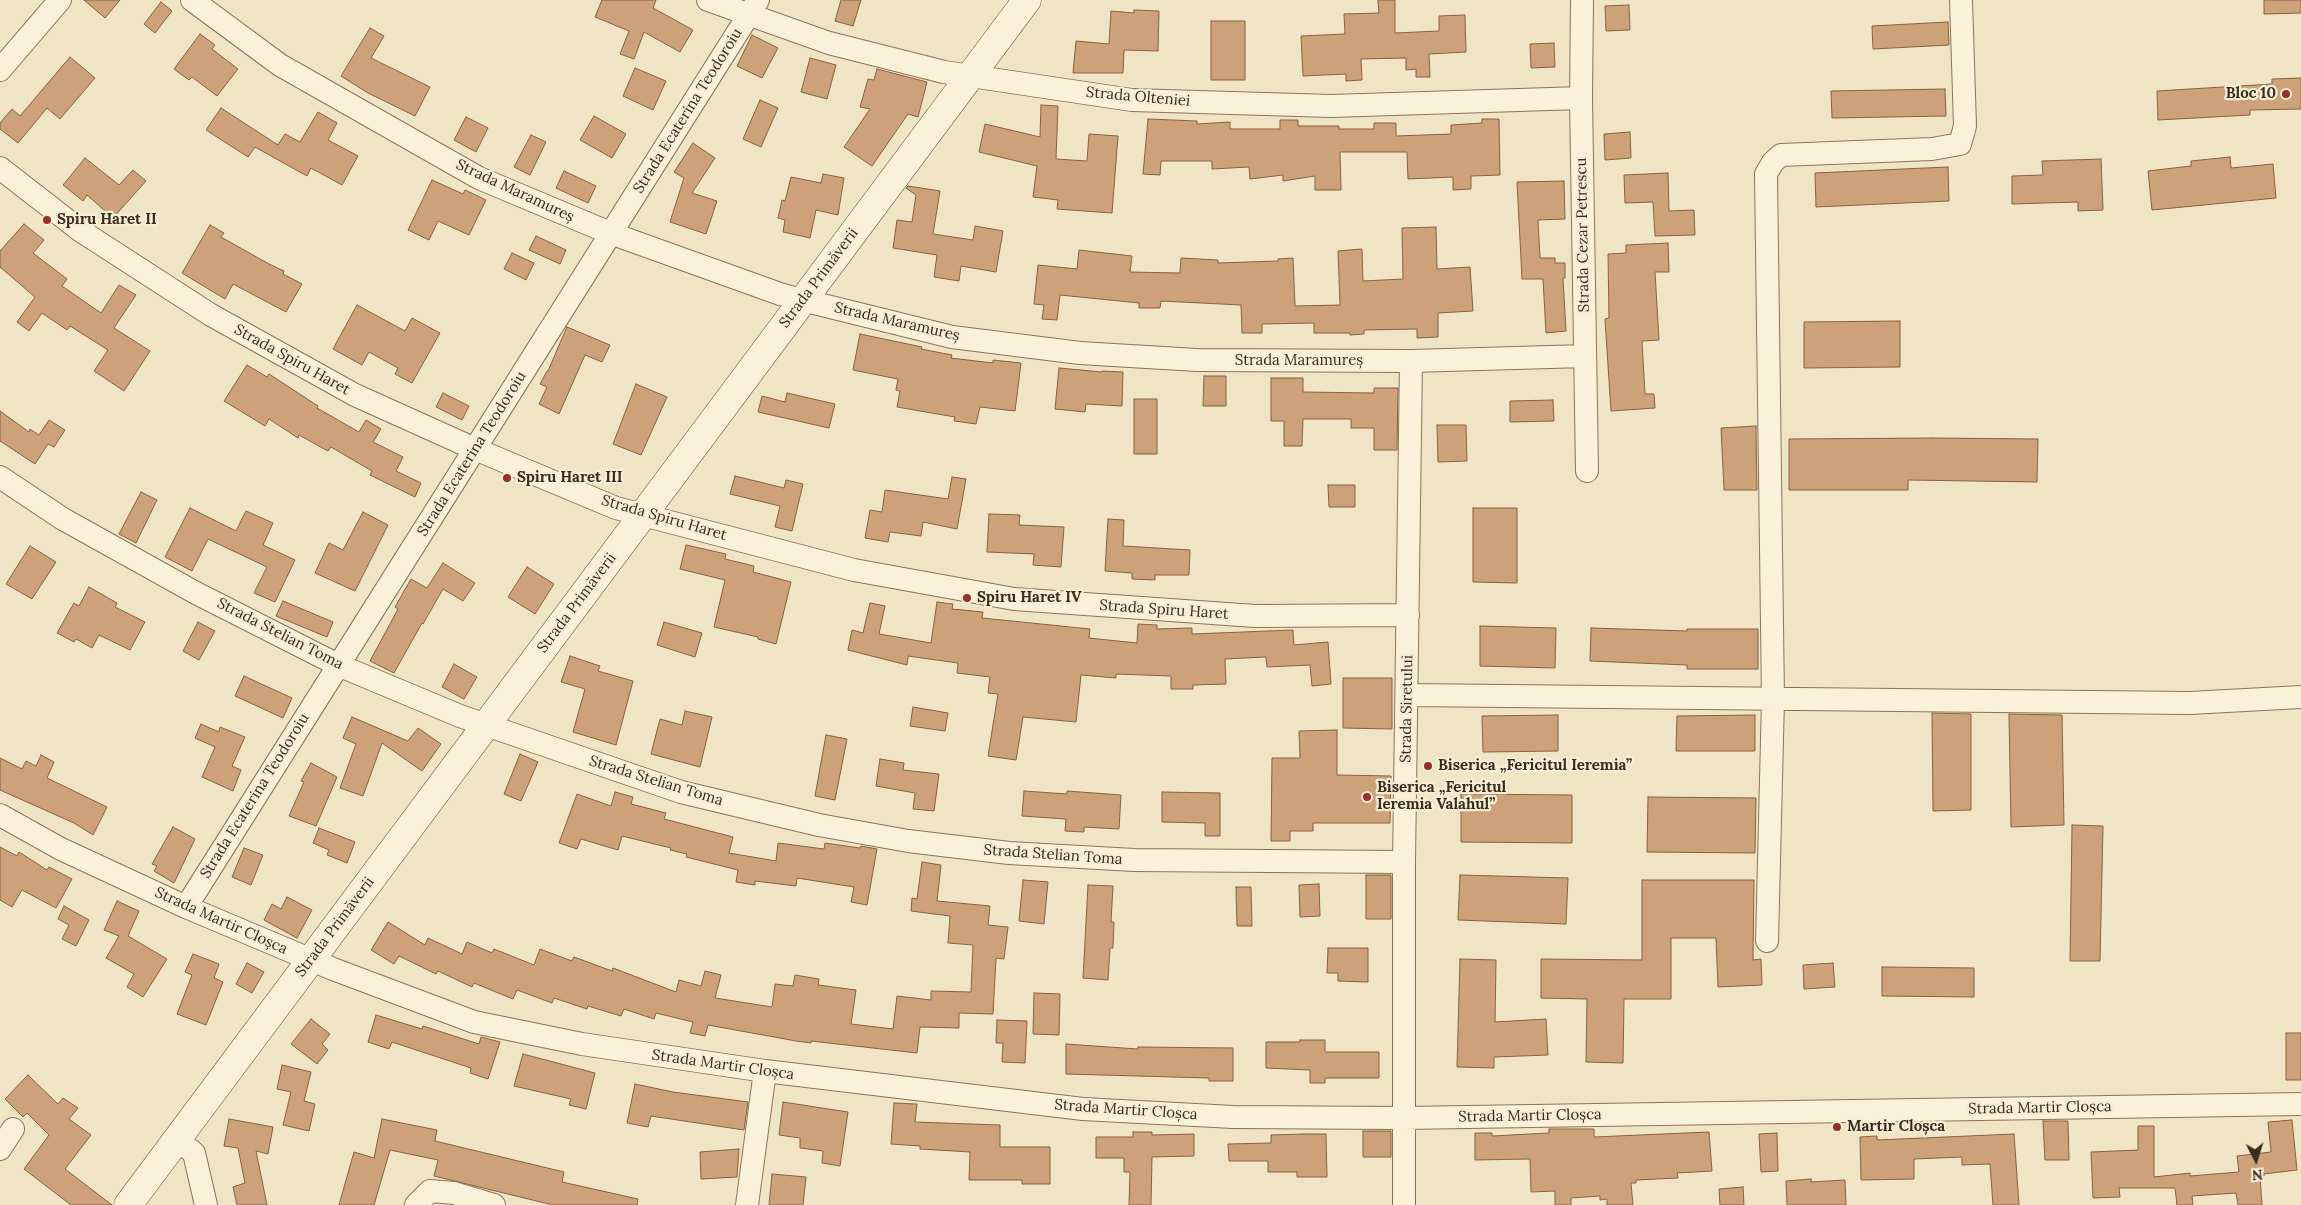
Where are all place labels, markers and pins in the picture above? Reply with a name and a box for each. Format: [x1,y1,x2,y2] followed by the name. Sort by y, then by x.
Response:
[2226,85,2276,103] place label: Bloc 10
[2280,88,2292,100] marker: Bloc 10
[57,211,157,229] place label: Spiru Haret II
[41,214,53,226] marker: Spiru Haret II
[517,469,623,487] place label: Spiru Haret III
[501,472,513,484] marker: Spiru Haret III
[977,589,1082,607] place label: Spiru Haret IV
[961,592,973,604] marker: Spiru Haret IV
[1438,757,1632,775] place label: Biserica „Fericitul Ieremia”
[1422,760,1434,772] marker: Biserica „Fericitul Ieremia”
[1377,779,1506,814] place label: Biserica „Fericitul Ieremia Valahul”
[1361,791,1373,803] marker: Biserica „Fericitul Ieremia Valahul”
[1847,1118,1945,1136] place label: Martir Cloșca
[1831,1121,1843,1133] marker: Martir Cloșca

